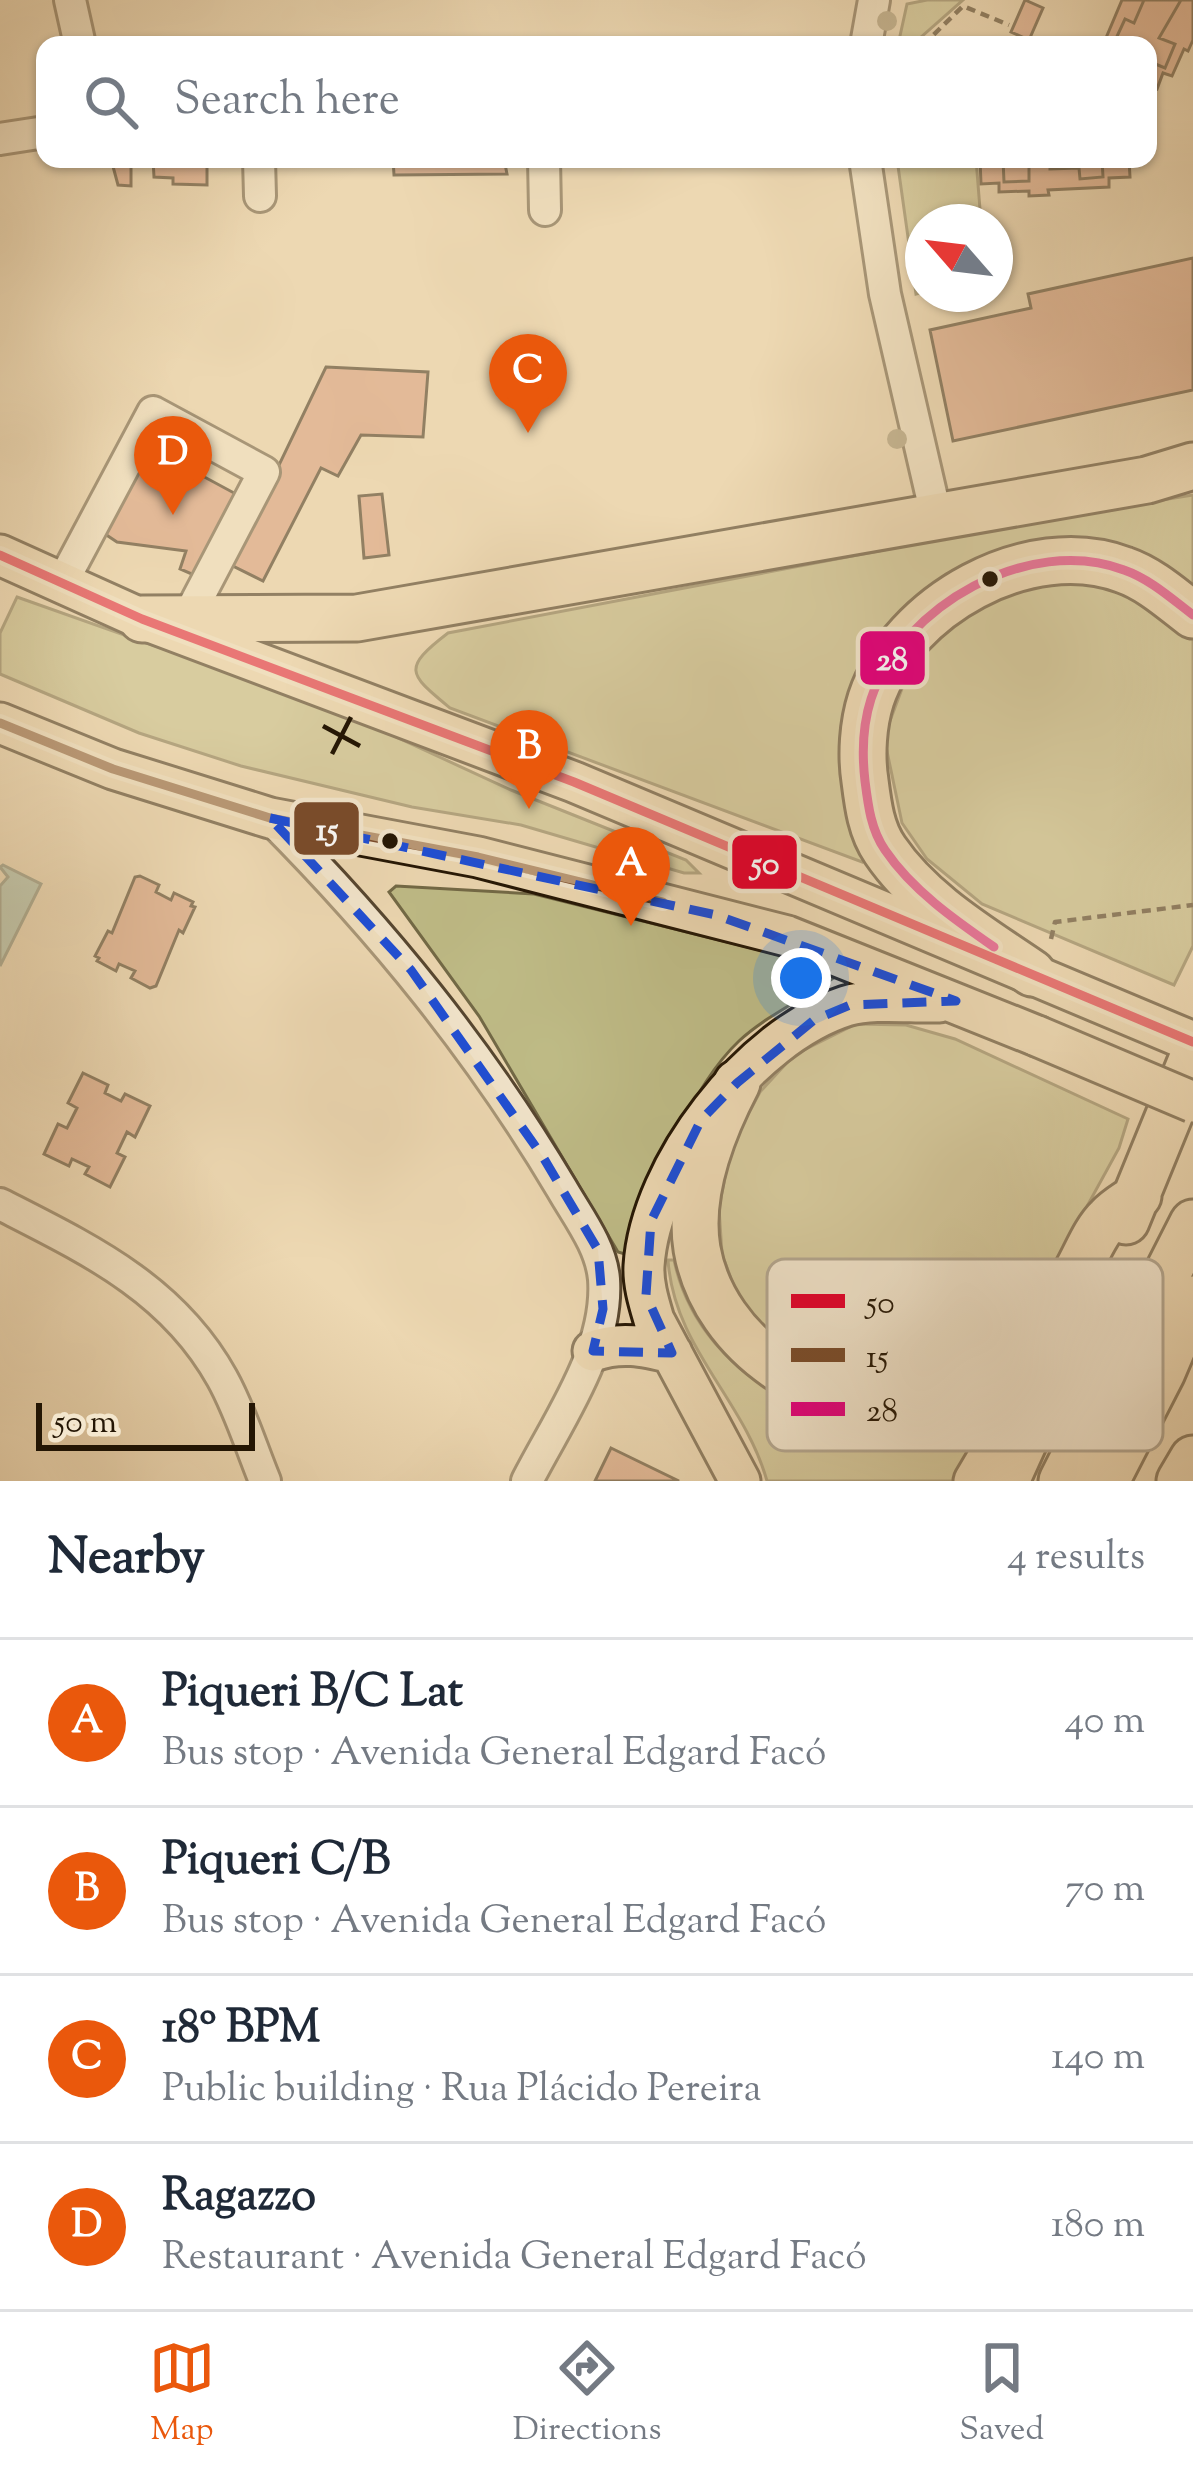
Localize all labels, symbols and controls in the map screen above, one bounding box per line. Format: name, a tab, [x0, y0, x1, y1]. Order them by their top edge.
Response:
search box	[36, 36, 1157, 168]
icon: search	[78, 69, 144, 135]
text: Search here	[174, 70, 400, 135]
north arrow	[905, 204, 1013, 312]
pin: C	[489, 334, 567, 433]
pin: D	[134, 416, 212, 515]
unlabelled marker	[979, 568, 1001, 590]
line badge: 28	[858, 629, 927, 687]
text: 28	[876, 638, 908, 686]
pin: B	[490, 710, 568, 809]
line badge: 15	[292, 800, 361, 857]
text: 15	[316, 808, 339, 856]
pin: A	[592, 827, 670, 926]
unlabelled marker	[379, 830, 401, 852]
line badge: 50	[730, 833, 799, 891]
text: 50	[748, 842, 779, 890]
your location	[771, 948, 831, 1008]
legend	[767, 1259, 1163, 1451]
text: 50	[864, 1281, 895, 1329]
text: 15	[866, 1335, 889, 1383]
text: 28	[866, 1389, 898, 1437]
scale bar	[36, 1397, 255, 1450]
text: 50 m	[54, 1400, 117, 1448]
text: Nearby	[48, 1523, 205, 1596]
text: 4 results	[1007, 1531, 1145, 1587]
text: Piqueri B/C Lat	[162, 1662, 463, 1727]
text: A	[71, 1695, 103, 1751]
text: 40 m	[1065, 1695, 1145, 1751]
text: Bus stop · Avenida General Edgard Facó	[162, 1727, 826, 1783]
text: Piqueri C/B	[162, 1830, 390, 1895]
text: B	[75, 1863, 99, 1919]
text: 70 m	[1065, 1863, 1145, 1919]
text: Bus stop · Avenida General Edgard Facó	[162, 1895, 826, 1951]
text: 18º BPM	[162, 1998, 320, 2063]
text: C	[71, 2031, 103, 2087]
text: 140 m	[1051, 2031, 1145, 2087]
text: Public building · Rua Plácido Pereira	[162, 2063, 761, 2119]
text: Ragazzo	[162, 2166, 316, 2231]
text: D	[72, 2199, 102, 2255]
text: 180 m	[1051, 2199, 1145, 2255]
text: Restaurant · Avenida General Edgard Facó	[162, 2231, 867, 2287]
tab: Map	[149, 2335, 215, 2455]
tab: Directions	[513, 2335, 662, 2455]
tab: Saved	[959, 2335, 1044, 2455]

